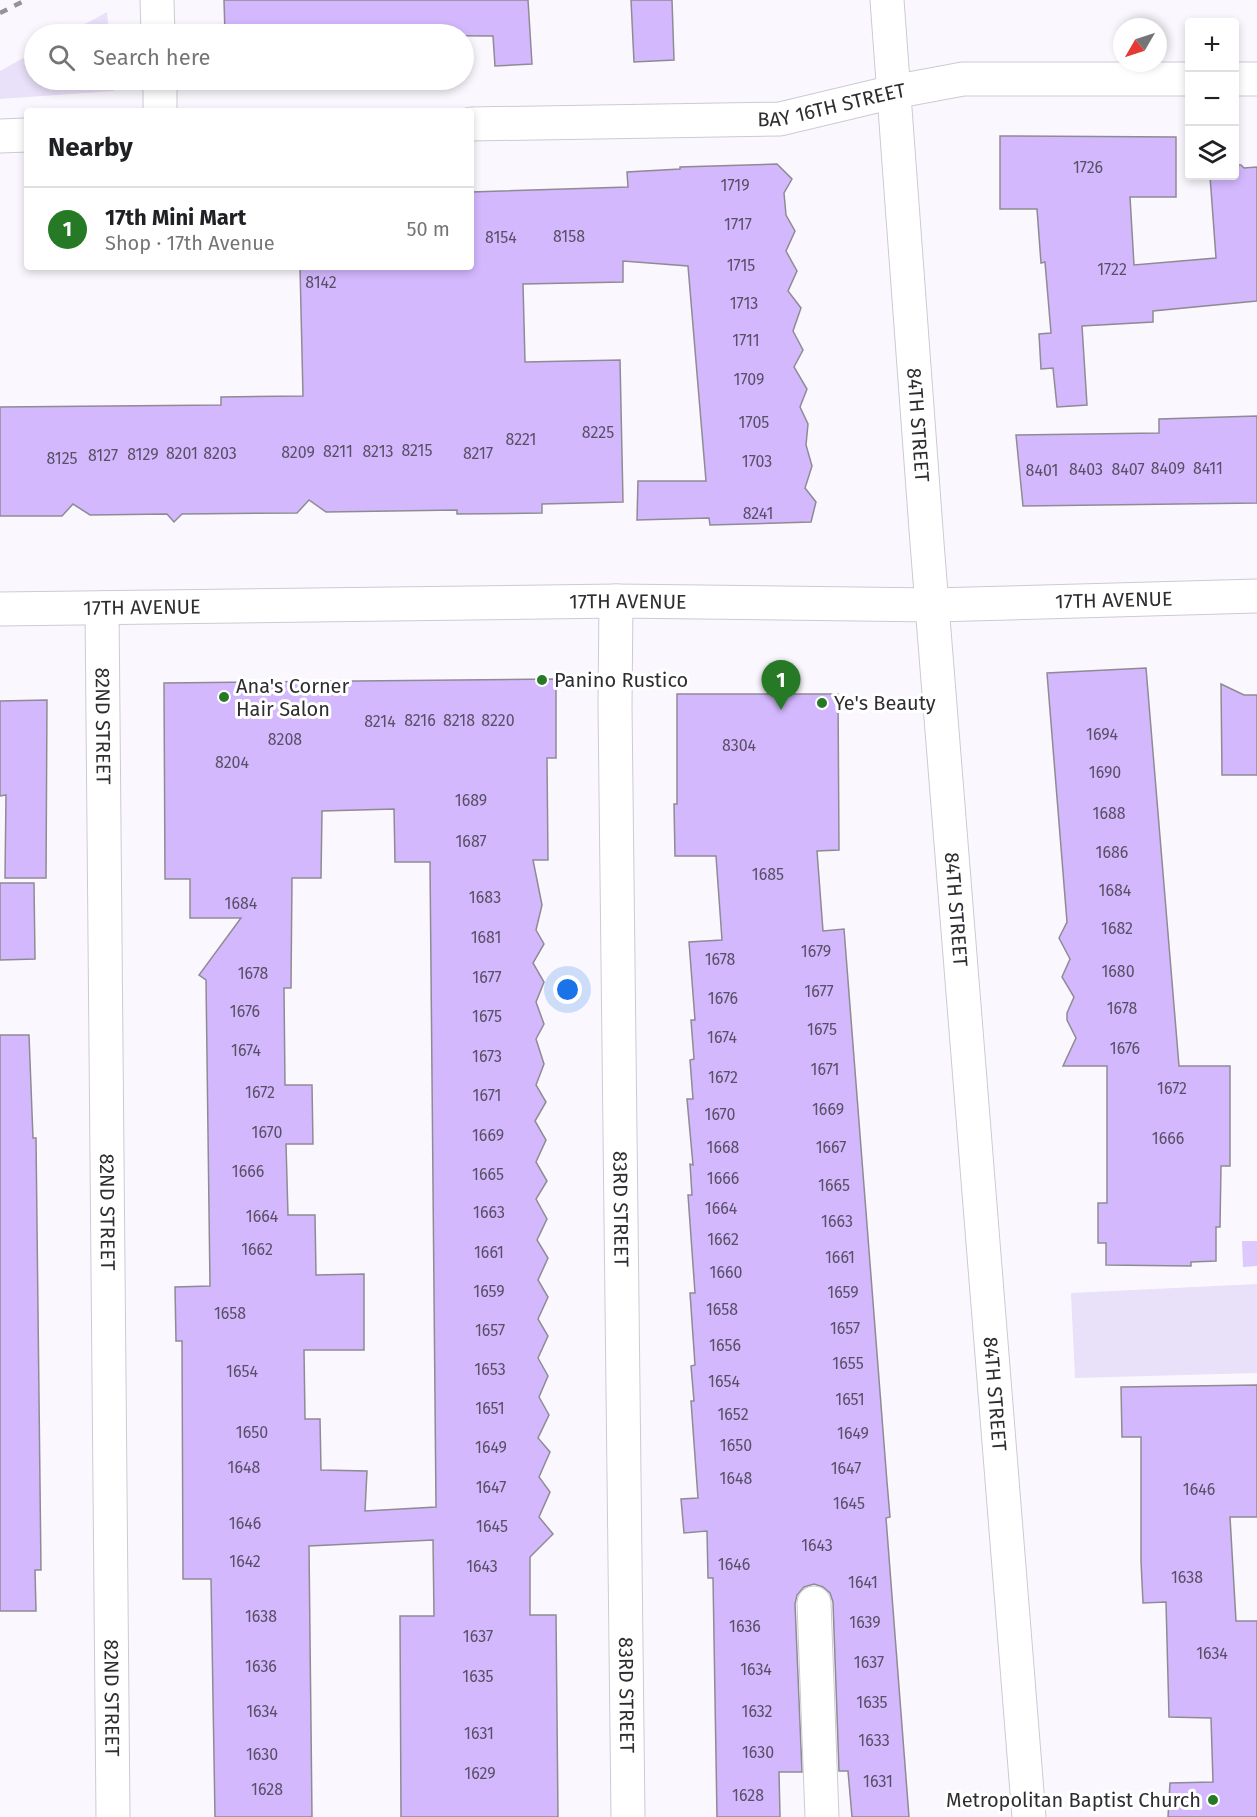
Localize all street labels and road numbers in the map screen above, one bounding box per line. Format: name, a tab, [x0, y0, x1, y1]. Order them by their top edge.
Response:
street label: BAY 16TH STREET	[757, 78, 908, 131]
street label: 84TH STREET	[902, 367, 935, 484]
street label: 17TH AVENUE	[1055, 586, 1173, 614]
street label: 17TH AVENUE	[569, 589, 687, 614]
street label: 17TH AVENUE	[83, 594, 201, 620]
street label: 82ND STREET	[91, 667, 116, 785]
street label: 84TH STREET	[940, 851, 973, 968]
street label: 83RD STREET	[608, 1151, 634, 1268]
street label: 82ND STREET	[95, 1153, 120, 1271]
street label: 84TH STREET	[979, 1336, 1012, 1453]
street label: 83RD STREET	[614, 1637, 639, 1754]
street label: 82ND STREET	[99, 1639, 124, 1757]

